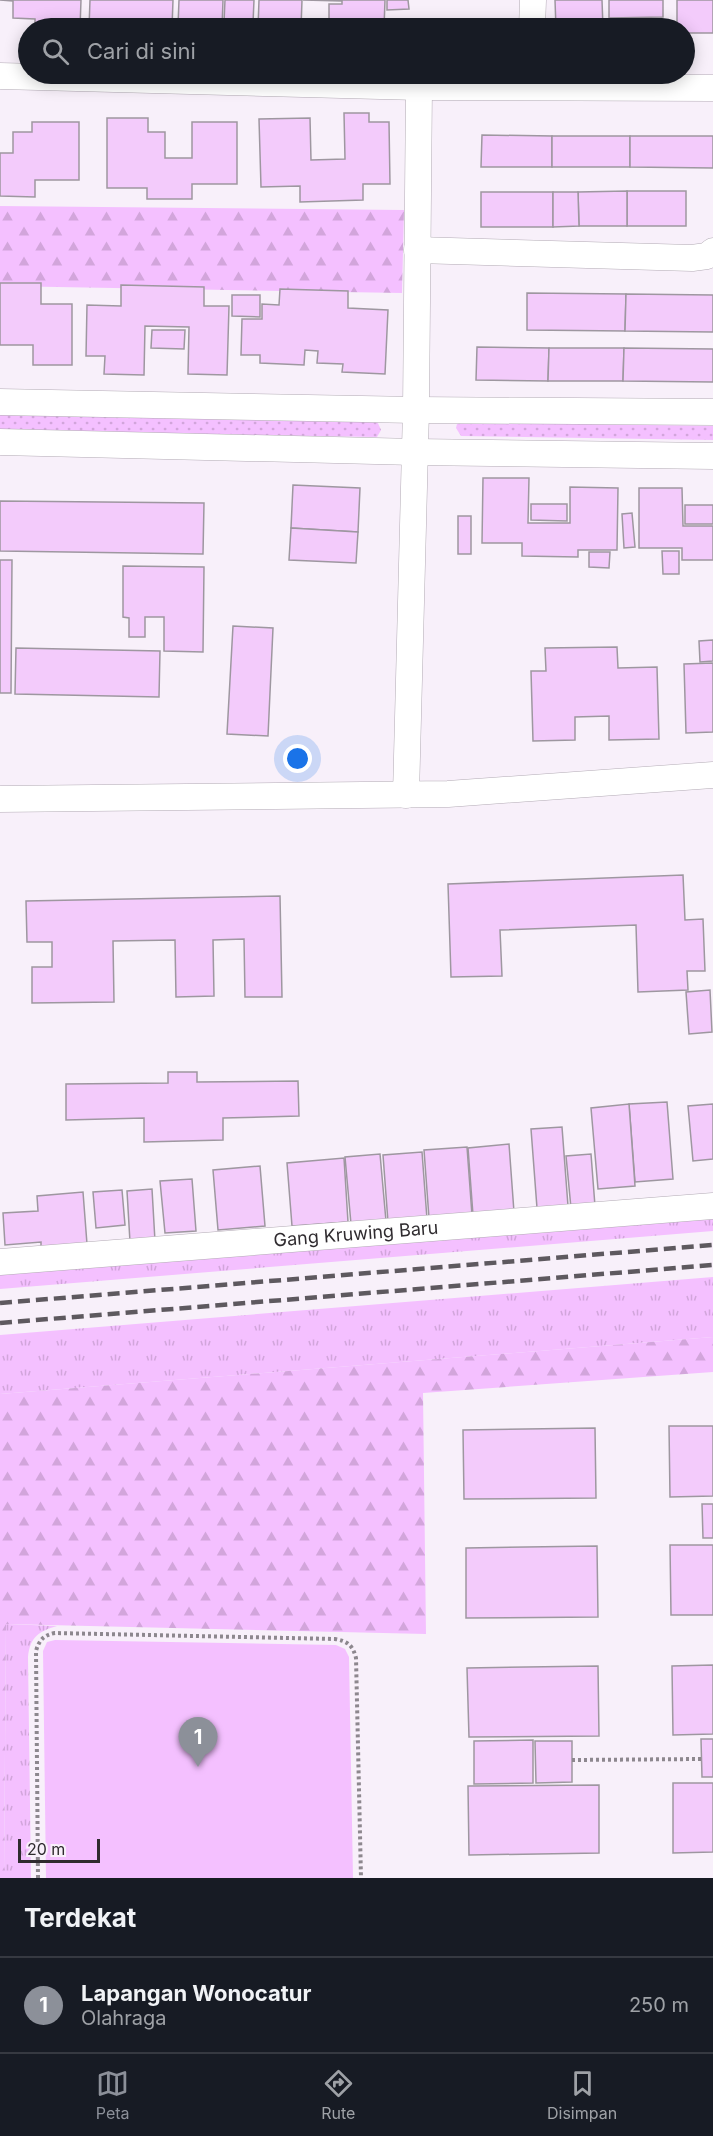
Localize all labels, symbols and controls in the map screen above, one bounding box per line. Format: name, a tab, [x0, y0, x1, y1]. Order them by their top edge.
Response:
search box	[18, 18, 695, 84]
icon: search	[39, 35, 72, 68]
text: Cari di sini	[87, 38, 196, 64]
your location	[283, 744, 312, 773]
street label: Gang Kruwing Baru	[273, 1217, 439, 1250]
pin: 1	[178, 1718, 218, 1767]
scale bar	[18, 1836, 100, 1864]
text: 20 m	[27, 1839, 65, 1859]
text: Terdekat	[24, 1902, 136, 1933]
text: Lapangan Wonocatur	[81, 1980, 311, 2006]
text: 1	[39, 1993, 48, 2017]
text: 250 m	[629, 1993, 689, 2017]
text: Olahraga	[81, 2006, 166, 2030]
tab: Peta	[96, 2067, 130, 2123]
tab: Rute	[321, 2067, 355, 2123]
tab: Disimpan	[547, 2067, 617, 2123]

